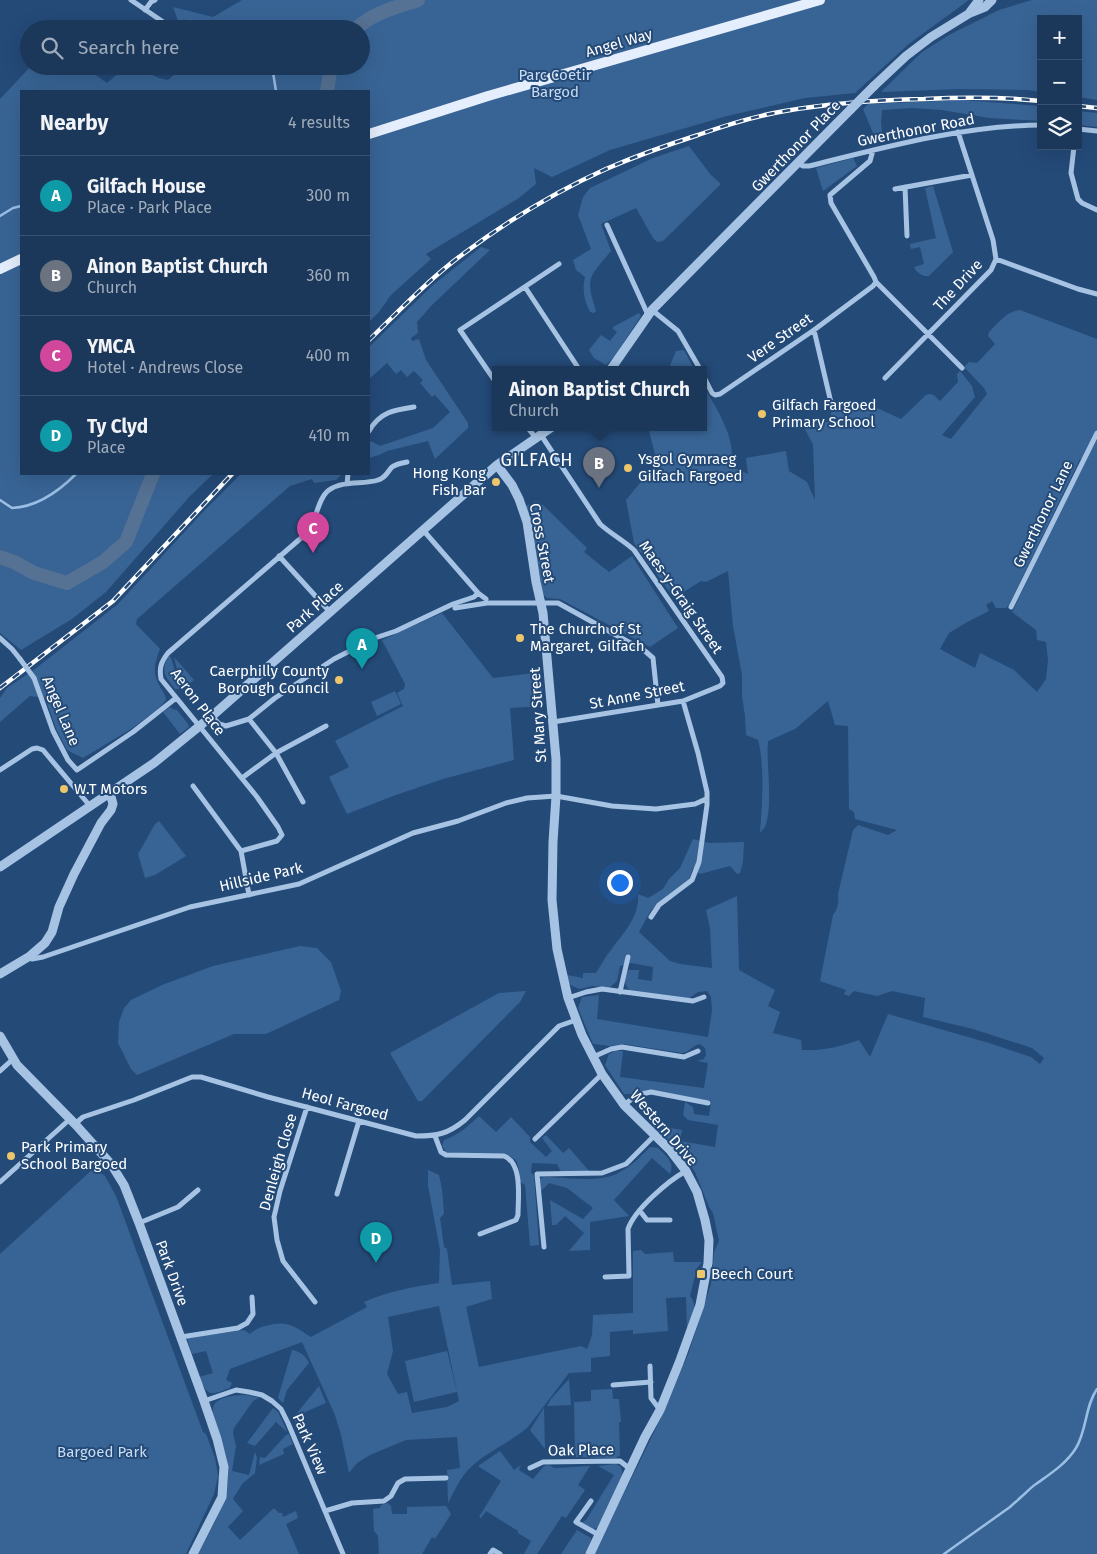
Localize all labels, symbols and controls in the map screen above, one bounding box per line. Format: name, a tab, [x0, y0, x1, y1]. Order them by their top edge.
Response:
map controls	[1037, 15, 1082, 150]
button: +	[1037, 15, 1082, 60]
search box	[20, 20, 370, 75]
street label: Angel Way	[583, 25, 655, 61]
icon: search	[38, 34, 66, 62]
text: Search here	[78, 36, 179, 59]
button: −	[1037, 60, 1082, 105]
park label: Parc Coetir Bargod	[518, 66, 592, 101]
street label: Gwerthonor Place	[748, 96, 844, 196]
button: layers	[1037, 105, 1082, 150]
text: Nearby	[40, 110, 108, 136]
street label: Gwerthonor Road	[856, 110, 976, 150]
text: 4 results	[288, 113, 350, 132]
text: Gilfach House	[87, 175, 206, 198]
text: A	[51, 186, 61, 205]
text: 300 m	[306, 186, 350, 205]
text: Place · Park Place	[87, 198, 212, 217]
text: Ainon Baptist Church	[87, 255, 268, 278]
street label: The Drive	[930, 256, 986, 314]
text: B	[51, 266, 61, 285]
text: 360 m	[307, 266, 350, 285]
text: Church	[87, 278, 137, 297]
street label: Vere Street	[744, 309, 816, 367]
text: YMCA	[87, 335, 135, 358]
text: C	[51, 346, 61, 365]
text: 400 m	[306, 346, 350, 365]
text: Hotel · Andrews Close	[87, 358, 243, 377]
popup	[492, 366, 707, 431]
text: Ainon Baptist Church	[509, 378, 690, 401]
place label: Gilfach Fargoed Primary School	[772, 396, 877, 431]
text: Church	[509, 401, 559, 420]
marker: Gilfach Fargoed Primary School	[756, 408, 768, 420]
text: Ty Clyd	[87, 415, 148, 438]
text: D	[51, 426, 61, 445]
text: 410 m	[309, 426, 350, 445]
text: Place	[87, 438, 126, 457]
pin: B	[583, 447, 615, 488]
district label: GILFACH	[500, 449, 574, 471]
place label: Ysgol Gymraeg Gilfach Fargoed	[638, 450, 743, 485]
street label: Gwerthonor Lane	[1009, 458, 1077, 570]
marker: Ysgol Gymraeg Gilfach Fargoed	[622, 462, 634, 474]
place label: Hong Kong Fish Bar	[412, 464, 486, 499]
marker: Hong Kong Fish Bar	[490, 476, 502, 488]
street label: Cross Street	[525, 502, 559, 585]
pin: C	[297, 512, 329, 553]
street label: Maes-y-Graig Street	[635, 537, 727, 657]
street label: Park Place	[283, 577, 347, 637]
place label: The Church of St Margaret, Gilfach	[530, 620, 645, 655]
pin: A	[346, 628, 378, 669]
marker: The Church of St Margaret, Gilfach	[514, 632, 526, 644]
place label: Caerphilly County Borough Council	[210, 662, 330, 697]
street label: Aeron Place	[167, 665, 229, 739]
street label: St Mary Street	[526, 666, 550, 763]
street label: Angel Lane	[38, 673, 84, 749]
marker: Caerphilly County Borough Council	[333, 674, 345, 686]
street label: St Anne Street	[588, 677, 687, 713]
place label: W.T Motors	[74, 780, 147, 798]
marker: W.T Motors	[58, 783, 70, 795]
street label: Hillside Park	[218, 859, 305, 895]
your location	[607, 870, 633, 896]
street label: Heol Fargoed	[300, 1084, 390, 1124]
street label: Western Drive	[626, 1086, 702, 1170]
street label: Denleigh Close	[256, 1111, 300, 1213]
place label: Park Primary School Bargoed	[21, 1138, 127, 1173]
marker: Park Primary School Bargoed	[5, 1150, 17, 1162]
pin: D	[360, 1222, 392, 1263]
street label: Park Drive	[152, 1238, 192, 1308]
place label: Beech Court	[711, 1265, 794, 1283]
marker: Beech Court	[695, 1268, 707, 1280]
street label: Park View	[289, 1411, 332, 1478]
street label: Oak Place	[548, 1440, 614, 1460]
park label: Bargoed Park	[57, 1443, 147, 1461]

